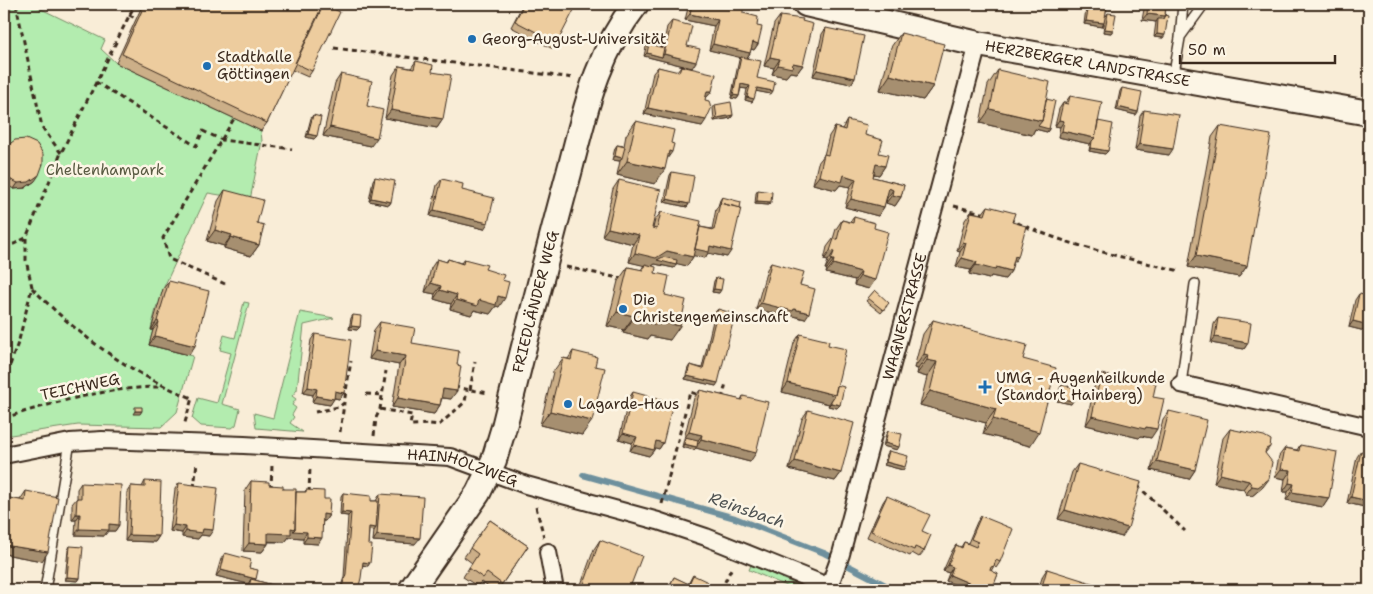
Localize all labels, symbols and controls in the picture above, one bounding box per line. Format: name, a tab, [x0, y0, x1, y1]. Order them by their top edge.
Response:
place label: Georg-August-Universität	[482, 29, 667, 49]
scale bar	[1180, 32, 1336, 64]
marker: Georg-August-Universität	[466, 33, 478, 45]
street label: HERZBERGER LANDSTRASSE	[983, 35, 1192, 91]
text: 50 m	[1188, 40, 1226, 60]
place label: Stadthalle Göttingen	[217, 47, 292, 84]
marker: Stadthalle Göttingen	[201, 60, 213, 72]
park label: Cheltenhampark	[46, 160, 164, 180]
street label: FRIEDLÄNDER WEG	[508, 229, 563, 375]
street label: WAGNERSTRASSE	[878, 251, 931, 382]
place label: Die Christengemeinschaft	[633, 290, 789, 327]
marker: Die Christengemeinschaft	[617, 303, 629, 315]
place label: UMG - Augenheilkunde (Standort Hainberg)	[996, 368, 1165, 405]
street label: TEICHWEG	[39, 369, 121, 405]
marker: UMG - Augenheilkunde (Standort Hainberg)	[978, 380, 992, 394]
place label: Lagarde-Haus	[578, 394, 680, 414]
marker: Lagarde-Haus	[562, 398, 574, 410]
street label: HAINHOLZWEG	[406, 445, 521, 491]
water label: Reinsbach	[706, 487, 788, 533]

